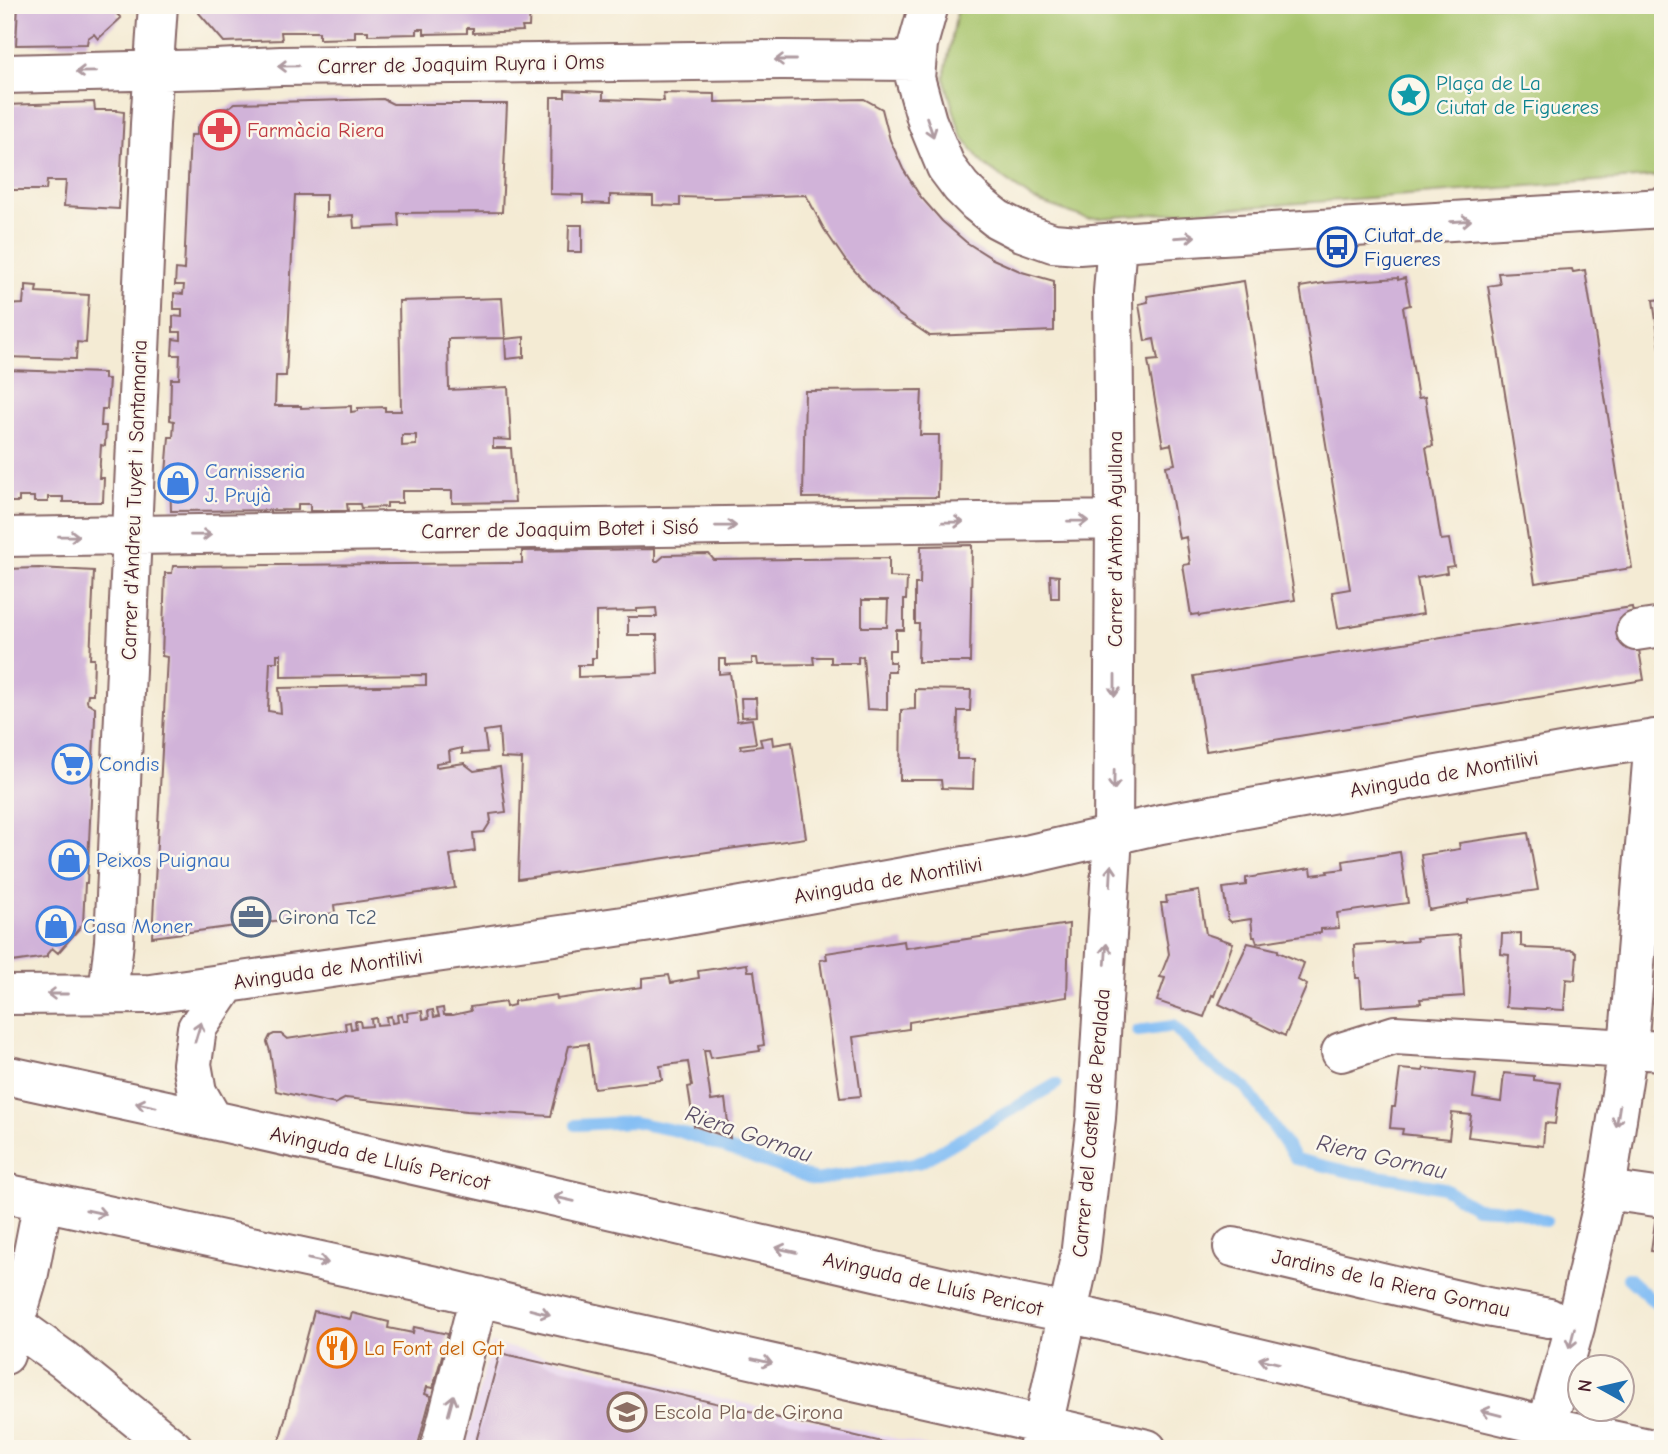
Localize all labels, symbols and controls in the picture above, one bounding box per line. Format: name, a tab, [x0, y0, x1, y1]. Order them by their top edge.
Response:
street label: Carrer de Joaquim Ruyra i Oms	[318, 50, 604, 78]
one-way arrow	[774, 53, 797, 67]
one-way arrow	[277, 59, 300, 73]
one-way arrow	[75, 65, 98, 79]
place label: Plaça de La Ciutat de Figueres	[1436, 71, 1599, 119]
place icon: Plaça de La Ciutat de Figueres	[1388, 74, 1430, 116]
pharmacy icon: Farmàcia Riera	[199, 109, 241, 151]
one-way arrow	[925, 116, 937, 138]
place label: Farmàcia Riera	[247, 118, 385, 142]
one-way arrow	[1449, 214, 1472, 227]
place label: Ciutat de Figueres	[1364, 223, 1443, 271]
bus stop icon: Ciutat de Figueres	[1316, 226, 1358, 268]
one-way arrow	[1173, 231, 1196, 244]
street label: Carrer d'Andreu Tuyet i Santamaria	[116, 339, 152, 661]
street label: Carrer d'Anton Agullana	[1103, 431, 1127, 647]
place label: Carnisseria J. Prujà	[205, 459, 305, 507]
shop icon: Carnisseria J. Prujà	[157, 462, 199, 504]
one-way arrow	[1066, 514, 1089, 528]
street label: Carrer de Joaquim Botet i Sisó	[421, 515, 699, 543]
one-way arrow	[942, 516, 965, 529]
one-way arrow	[714, 519, 737, 533]
one-way arrow	[189, 528, 212, 542]
one-way arrow	[57, 529, 80, 543]
one-way arrow	[1108, 675, 1122, 698]
supermarket icon: Condis	[51, 743, 93, 785]
street label: Avinguda de Montilivi	[1348, 746, 1540, 802]
place label: Condis	[99, 752, 159, 776]
one-way arrow	[1107, 768, 1120, 791]
shop icon: Peixos Puignau	[48, 839, 90, 881]
place label: Peixos Puignau	[96, 848, 230, 872]
street label: Avinguda de Montilivi	[792, 852, 984, 908]
one-way arrow	[1104, 864, 1117, 887]
office icon: Girona Tc2	[230, 896, 272, 938]
shop icon: Casa Moner	[35, 905, 77, 947]
place label: Girona Tc2	[278, 905, 377, 929]
place label: Casa Moner	[83, 914, 193, 938]
one-way arrow	[1100, 943, 1113, 965]
street label: Avinguda de Montilivi	[232, 944, 424, 994]
one-way arrow	[46, 987, 69, 1001]
street label: Carrer del Castell de Peralada	[1067, 987, 1115, 1259]
one-way arrow	[192, 1022, 205, 1044]
one-way arrow	[135, 1098, 158, 1112]
water label: Riera Gornau	[682, 1100, 816, 1168]
one-way arrow	[1611, 1104, 1624, 1127]
street label: Avinguda de Lluís Pericot	[268, 1121, 493, 1195]
water label: Riera Gornau	[1314, 1129, 1450, 1185]
one-way arrow	[553, 1192, 576, 1205]
one-way arrow	[84, 1206, 107, 1220]
one-way arrow	[775, 1243, 798, 1257]
street label: Jardins de la Riera Gornau	[1270, 1244, 1512, 1322]
street label: Avinguda de Lluís Pericot	[821, 1247, 1046, 1321]
one-way arrow	[306, 1254, 329, 1268]
one-way arrow	[528, 1306, 551, 1319]
one-way arrow	[1565, 1326, 1578, 1349]
restaurant icon: La Font del Gat	[316, 1327, 358, 1369]
place label: La Font del Gat	[364, 1336, 505, 1360]
north arrow	[1566, 1352, 1636, 1422]
one-way arrow	[1258, 1353, 1281, 1367]
one-way arrow	[750, 1355, 773, 1369]
text: N	[1573, 1378, 1597, 1393]
school or university icon: Escola Pla de Girona	[606, 1391, 648, 1433]
one-way arrow	[446, 1395, 459, 1417]
place label: Escola Pla de Girona	[654, 1400, 843, 1424]
one-way arrow	[1480, 1405, 1503, 1419]

